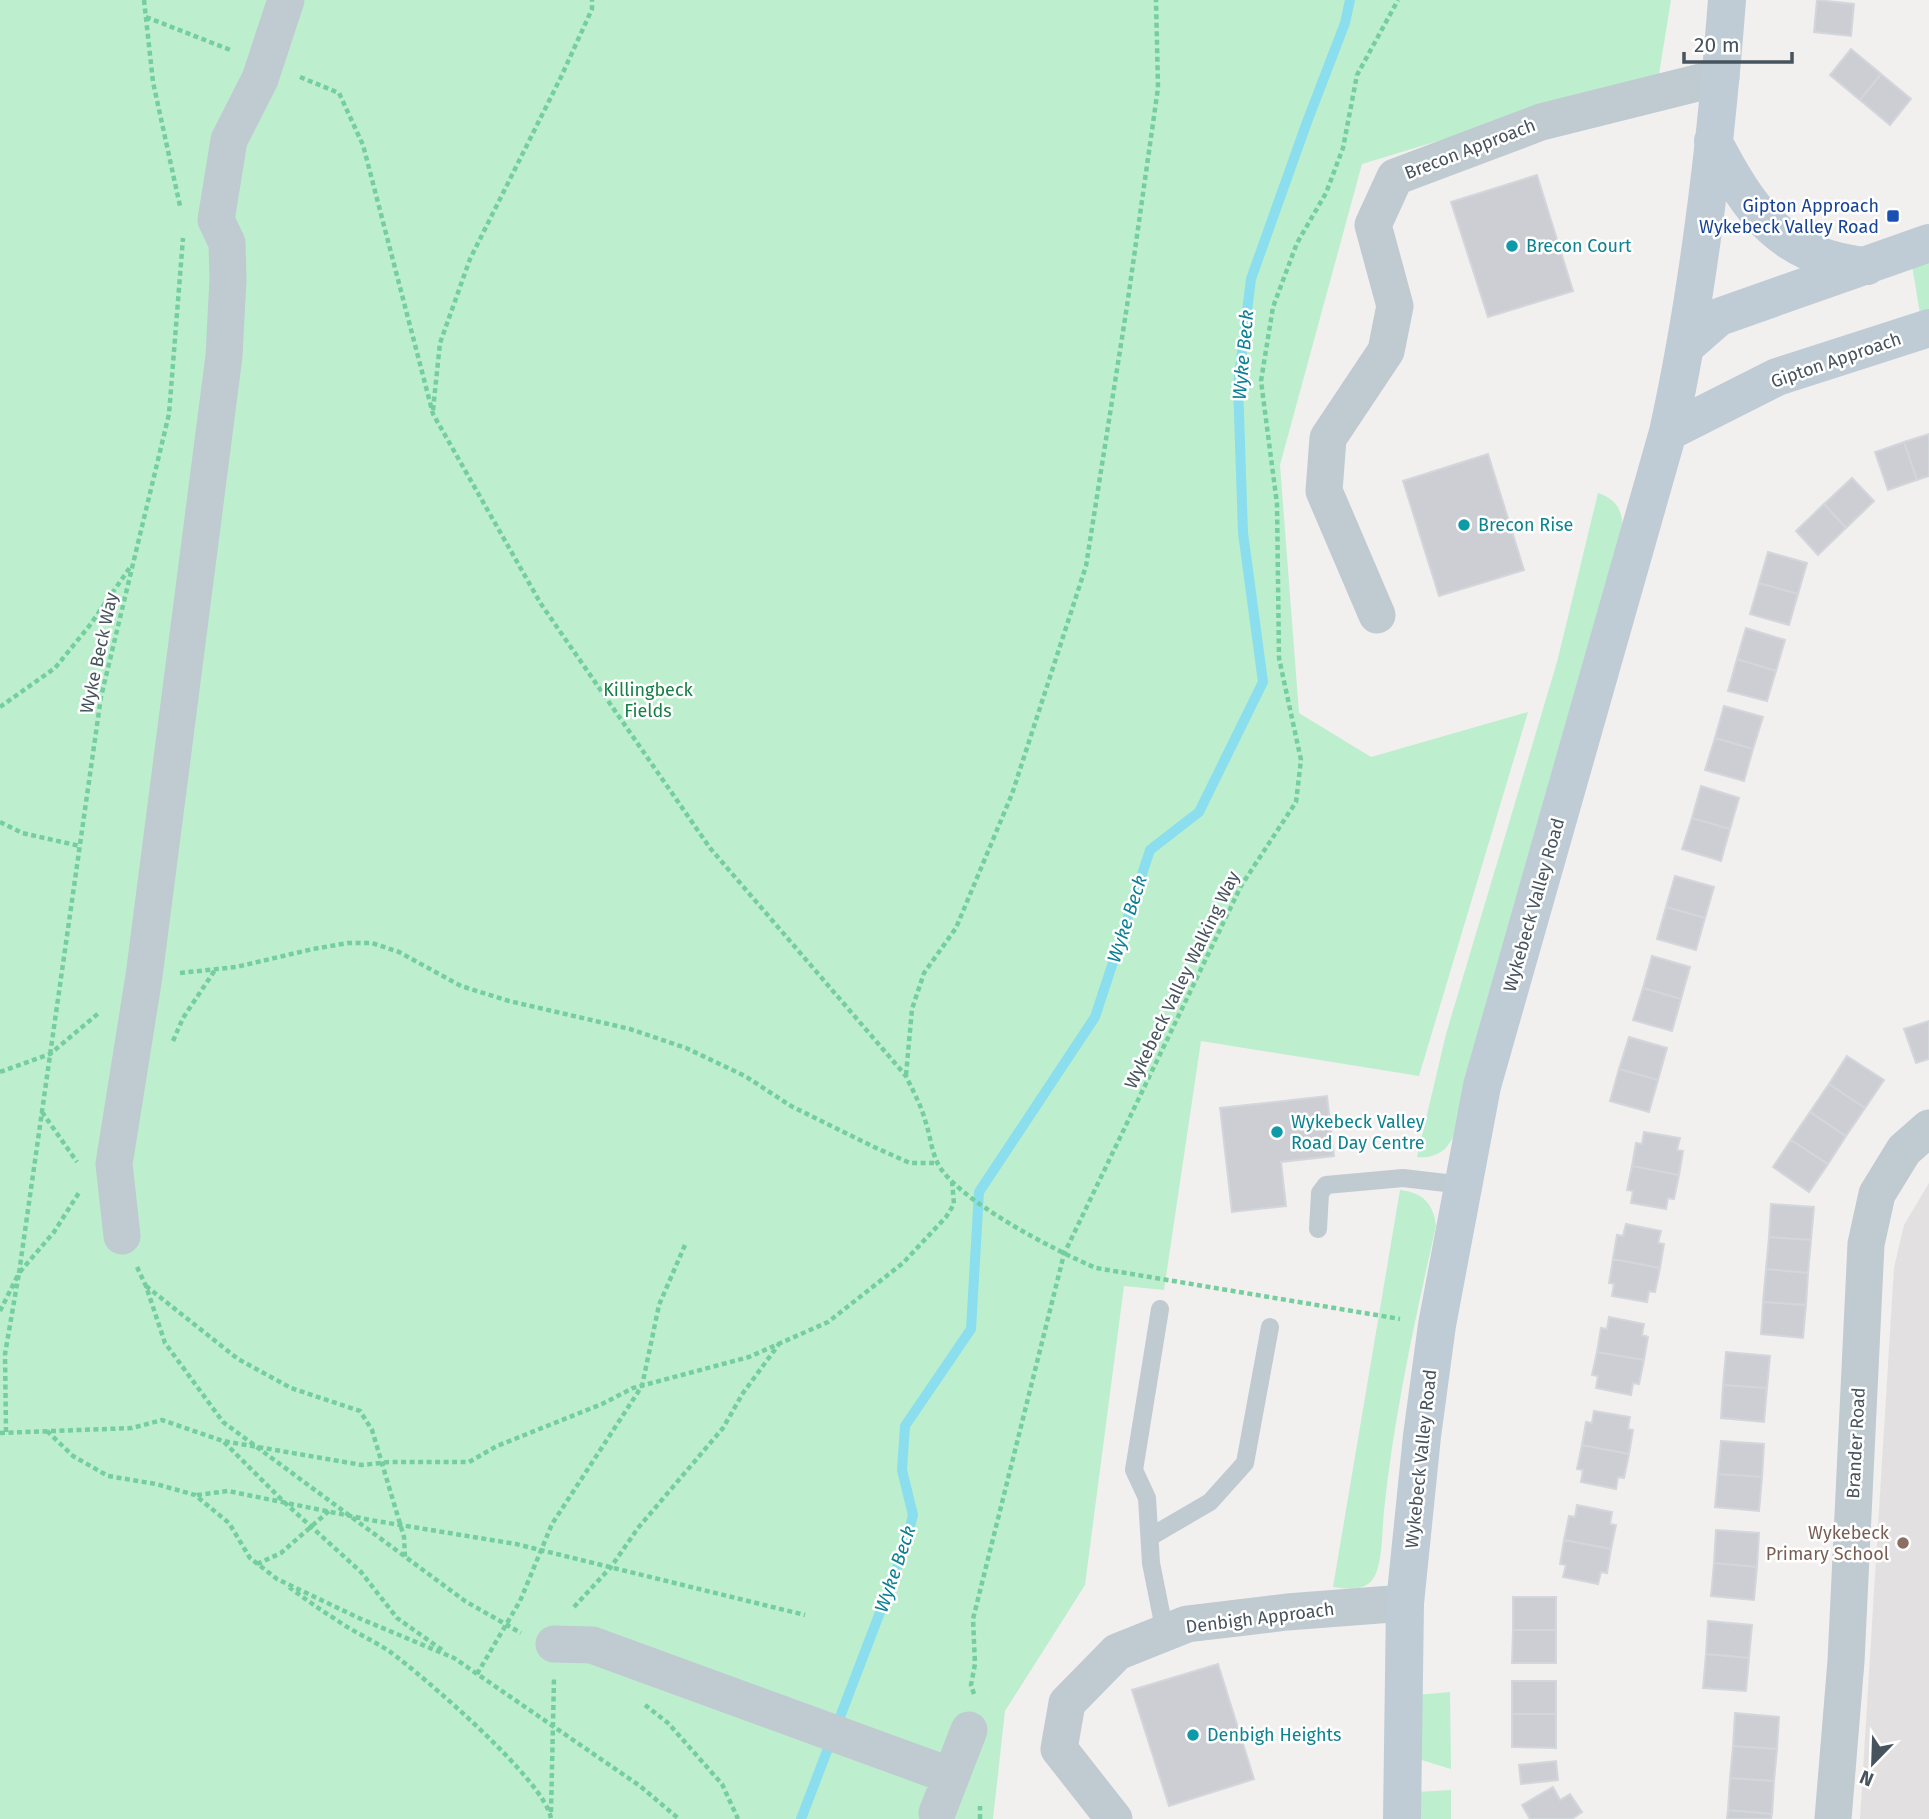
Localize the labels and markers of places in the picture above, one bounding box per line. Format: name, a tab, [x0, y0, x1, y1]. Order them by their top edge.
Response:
place label: Gipton Approach Wykebeck Valley Road	[1699, 195, 1879, 238]
marker: Gipton Approach Wykebeck Valley Road	[1885, 208, 1901, 224]
place label: Brecon Court	[1526, 235, 1632, 257]
marker: Brecon Court	[1504, 238, 1520, 254]
place label: Brecon Rise	[1478, 514, 1573, 536]
marker: Brecon Rise	[1456, 517, 1472, 533]
place label: Wykebeck Valley Road Day Centre	[1291, 1111, 1425, 1154]
marker: Wykebeck Valley Road Day Centre	[1269, 1124, 1285, 1140]
place label: Wykebeck Primary School	[1766, 1522, 1890, 1565]
marker: Wykebeck Primary School	[1895, 1535, 1911, 1551]
place label: Denbigh Heights	[1207, 1724, 1341, 1746]
marker: Denbigh Heights	[1185, 1727, 1201, 1743]

